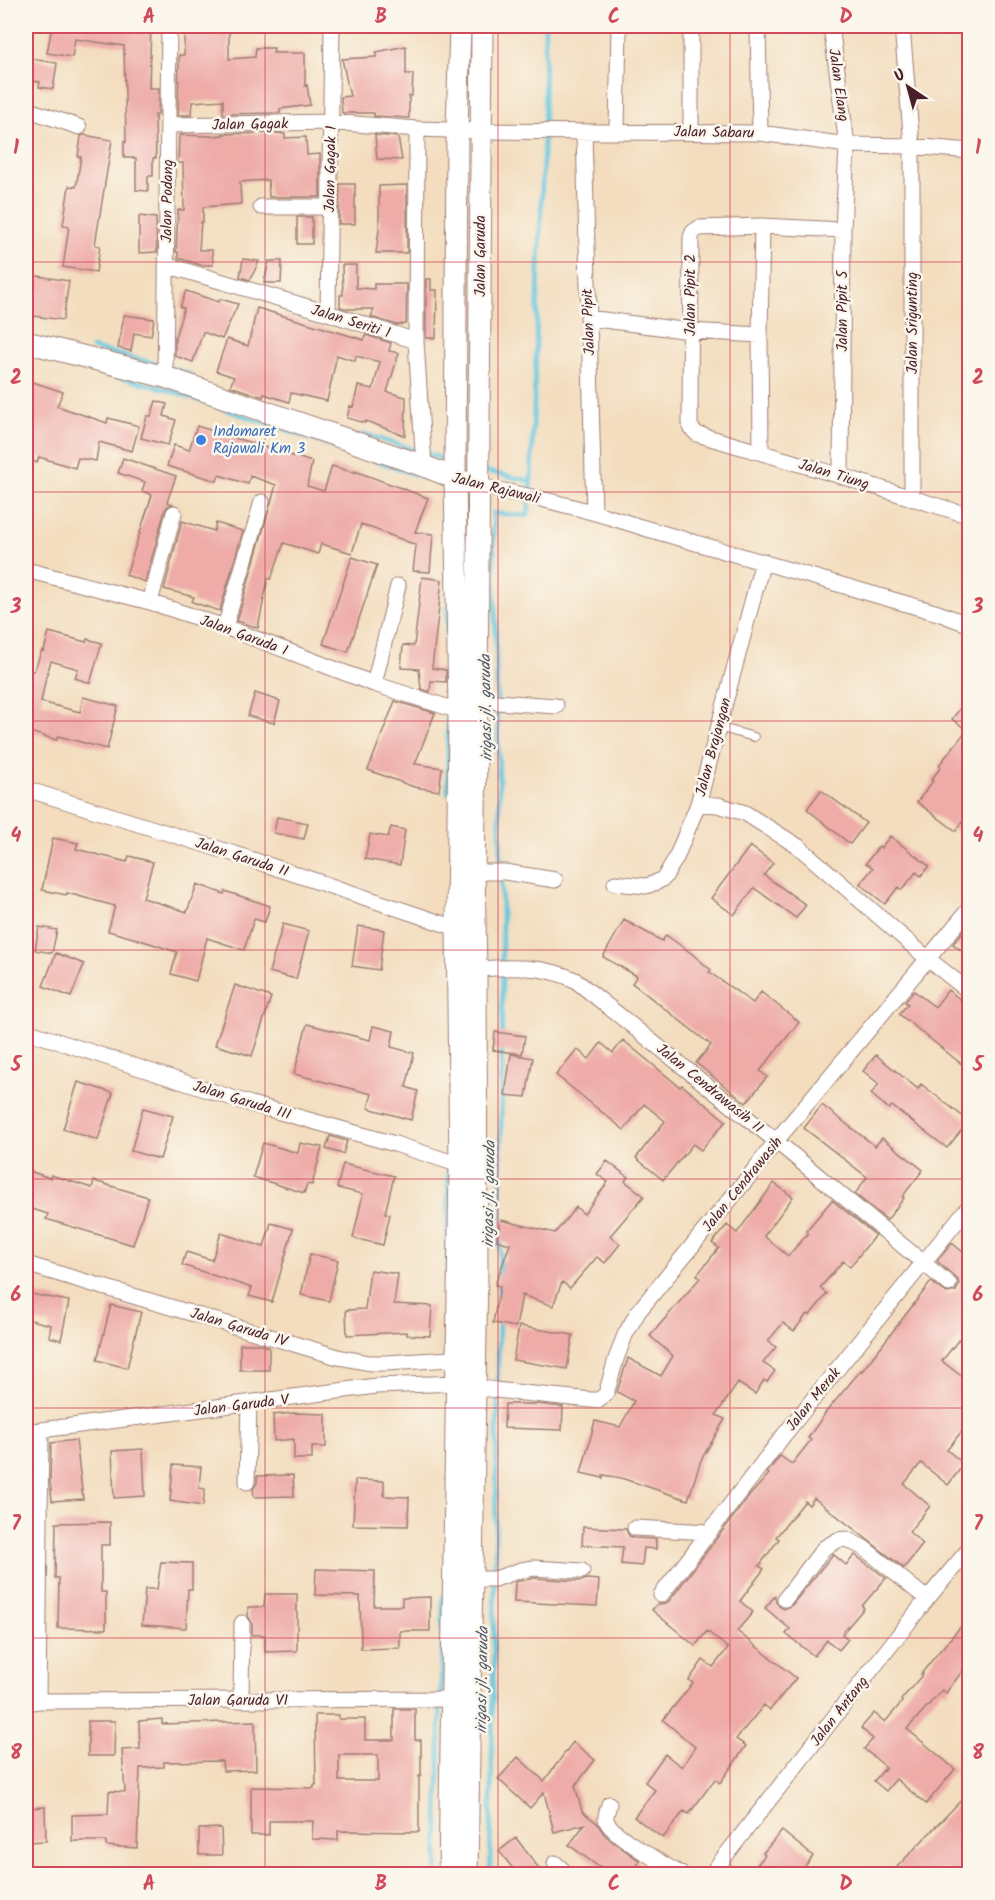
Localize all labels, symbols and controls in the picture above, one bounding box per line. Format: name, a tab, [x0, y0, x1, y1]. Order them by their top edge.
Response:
text: A	[143, 2, 155, 34]
text: B	[375, 2, 387, 34]
text: C	[608, 2, 620, 34]
text: D	[839, 2, 853, 34]
street label: Jalan Elang	[821, 47, 855, 123]
north arrow	[878, 57, 938, 117]
text: U	[889, 63, 912, 89]
street label: Jalan Gagak	[212, 112, 289, 138]
street label: Jalan Sabaru	[673, 120, 755, 146]
street label: Jalan Gagak 1	[318, 125, 344, 213]
text: 1	[13, 133, 19, 165]
text: 1	[975, 133, 981, 165]
street label: Jalan Podang	[155, 159, 181, 243]
street label: Jalan Garuda	[469, 215, 493, 297]
street label: Jalan Pipit 2	[679, 254, 703, 336]
street label: Jalan Pipit 5	[831, 270, 855, 352]
street label: Jalan Srigunting	[901, 272, 925, 374]
street label: Jalan Pipit	[576, 288, 602, 356]
street label: Jalan Seriti 1	[308, 298, 394, 346]
text: 2	[10, 363, 22, 395]
text: 2	[972, 363, 984, 395]
place label: Indomaret Rajawali Km 3	[213, 420, 306, 461]
marker: Indomaret Rajawali Km 3	[194, 433, 208, 447]
street label: Jalan Tiung	[795, 453, 872, 497]
street label: Jalan Rajawali	[449, 466, 544, 512]
text: 3	[10, 592, 22, 624]
text: 3	[972, 592, 984, 624]
street label: Jalan Garuda I	[196, 609, 291, 663]
water label: irigasi jl. garuda	[473, 653, 500, 762]
street label: Jalan Brajangan	[689, 695, 739, 799]
text: 4	[11, 821, 22, 853]
text: 4	[973, 821, 984, 853]
street label: Jalan Garuda II	[192, 832, 292, 884]
street label: Jalan Cendrawasih II	[650, 1038, 769, 1140]
text: 5	[10, 1050, 23, 1082]
text: 5	[972, 1050, 985, 1082]
street label: Jalan Garuda III	[190, 1075, 294, 1127]
street label: Jalan Cendrawasih	[697, 1132, 789, 1238]
water label: irigasi jl. garuda	[476, 1139, 503, 1248]
text: 6	[11, 1280, 22, 1312]
text: 6	[973, 1280, 984, 1312]
street label: Jalan Garuda IV	[187, 1302, 291, 1354]
street label: Jalan Merak	[780, 1362, 848, 1437]
street label: Jalan Garuda V	[192, 1388, 291, 1424]
text: 7	[11, 1509, 21, 1541]
text: 7	[973, 1509, 983, 1541]
water label: irigasi jl. garuda	[469, 1625, 496, 1734]
street label: Jalan Antang	[805, 1671, 875, 1752]
street label: Jalan Garuda VI	[188, 1689, 289, 1713]
text: 8	[10, 1738, 22, 1770]
text: 8	[972, 1738, 984, 1770]
text: A	[143, 1869, 155, 1900]
text: B	[375, 1869, 387, 1900]
text: C	[608, 1869, 620, 1900]
text: D	[839, 1869, 853, 1900]

